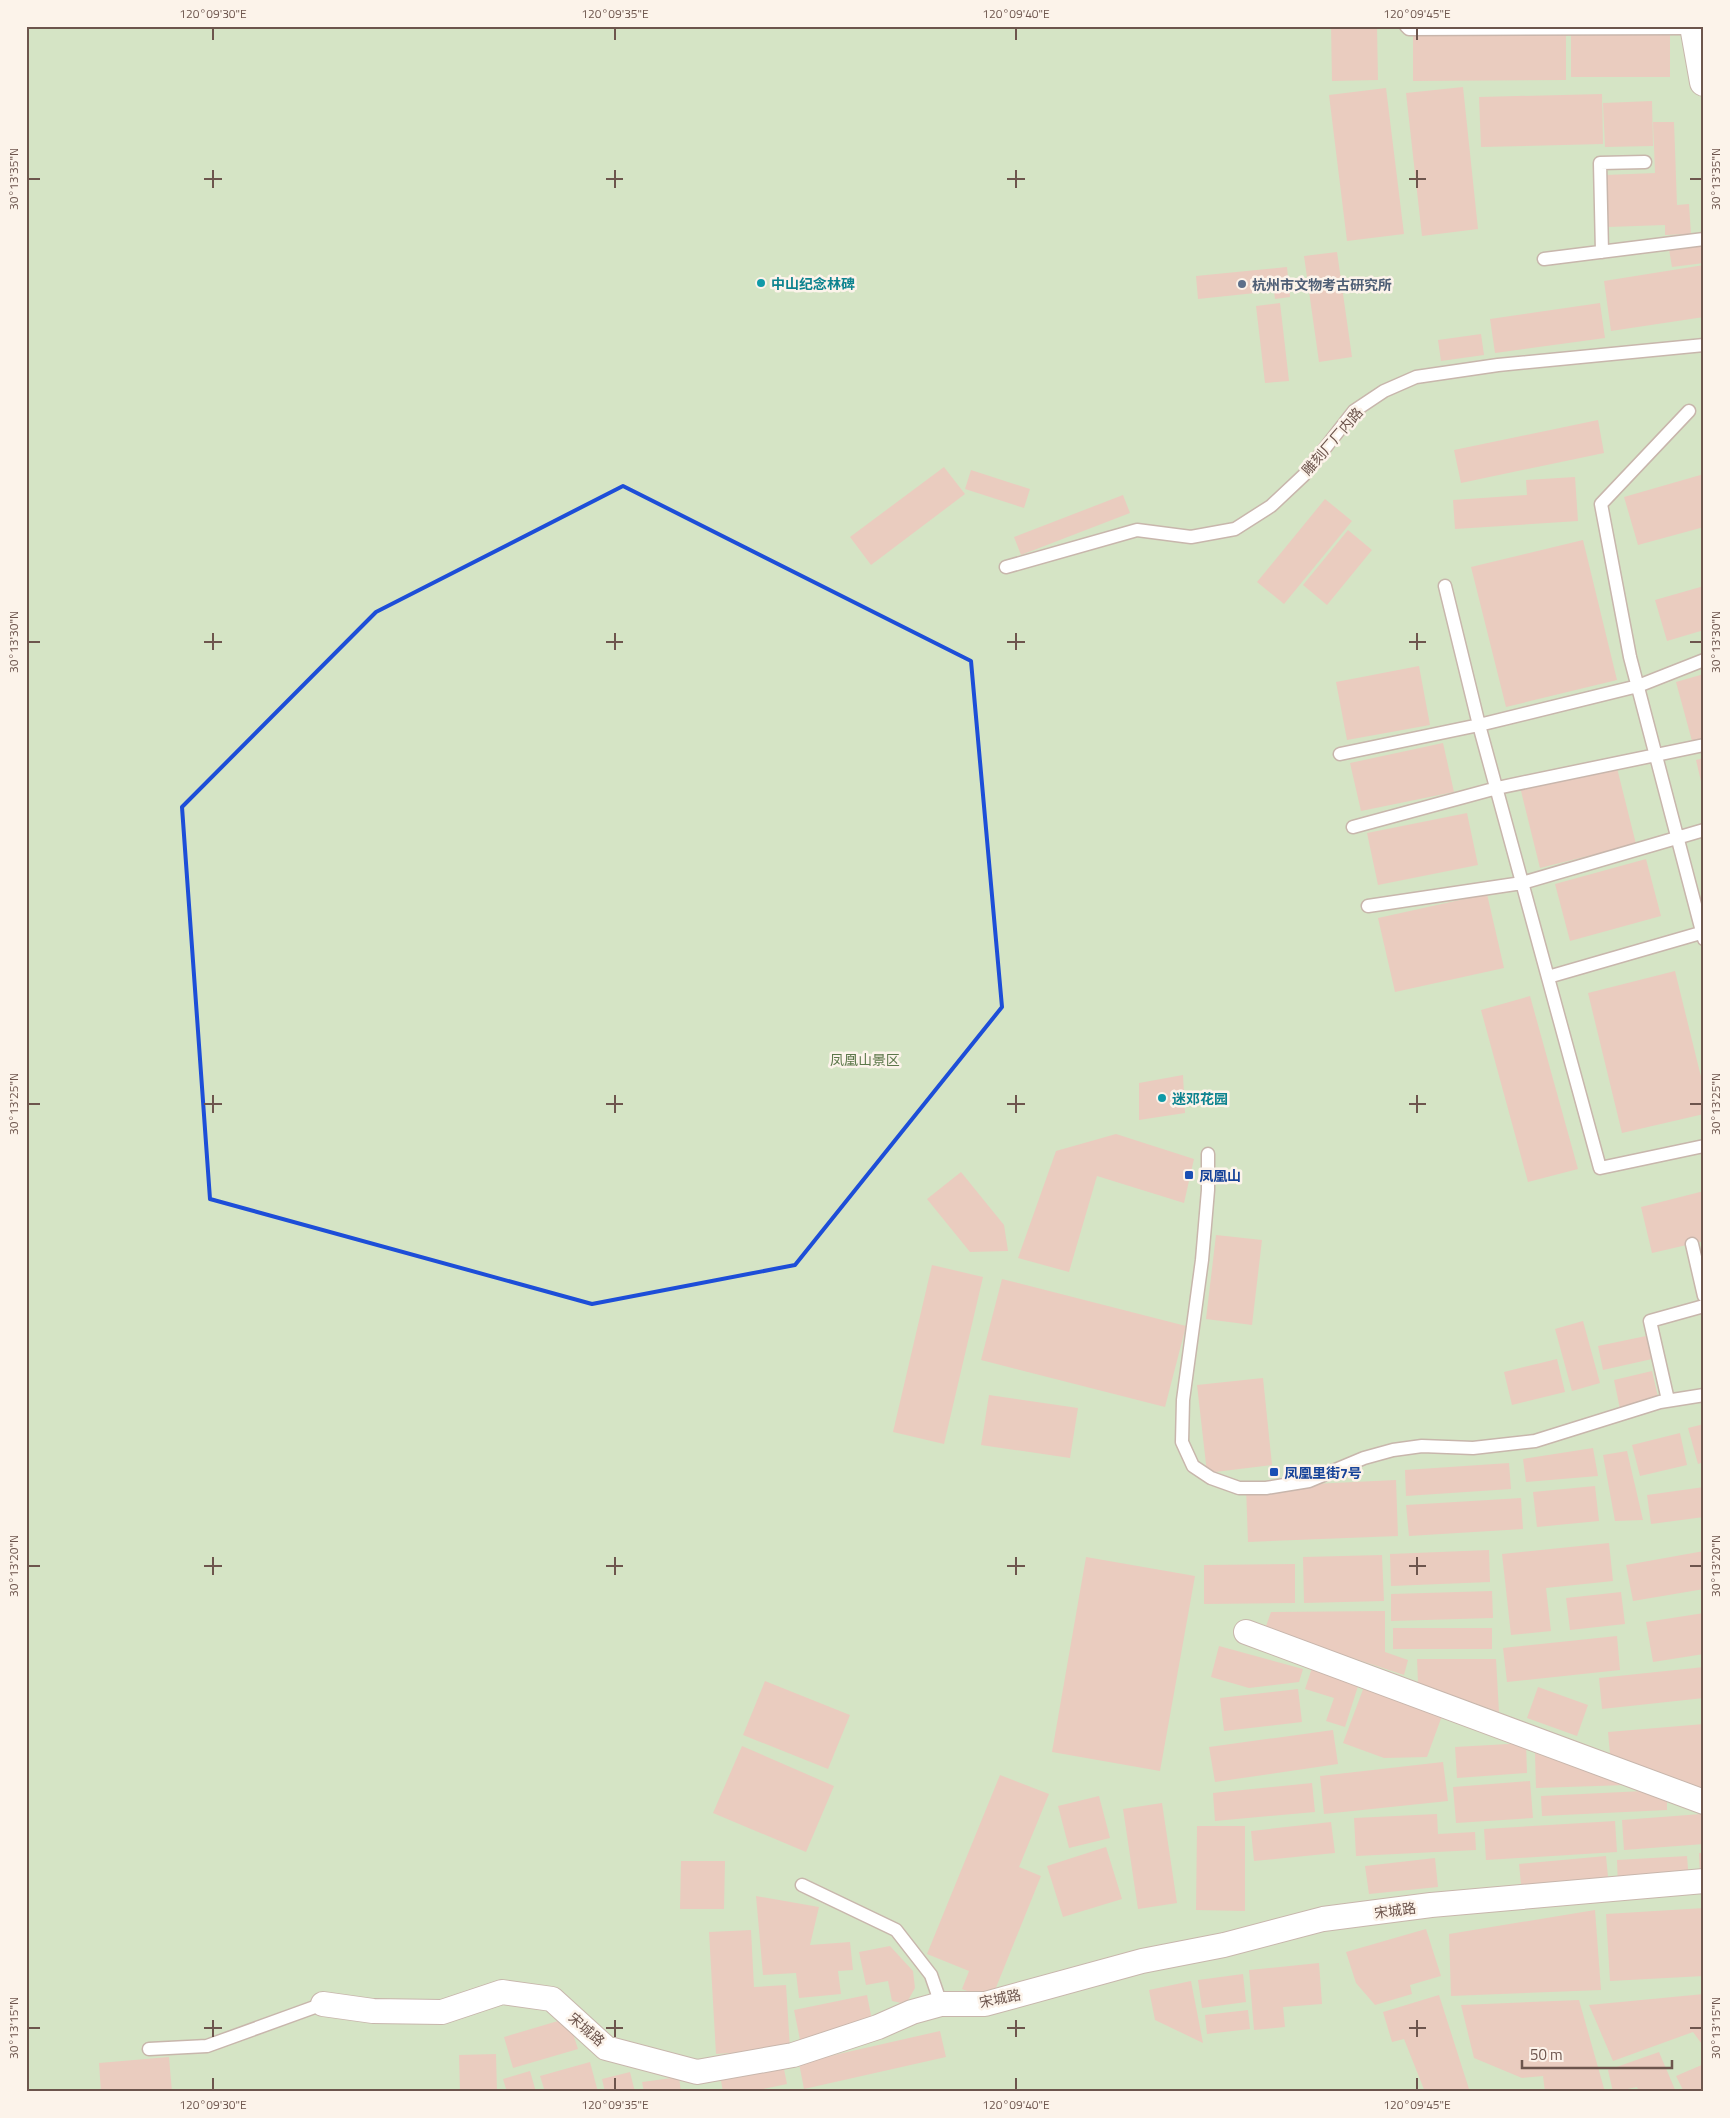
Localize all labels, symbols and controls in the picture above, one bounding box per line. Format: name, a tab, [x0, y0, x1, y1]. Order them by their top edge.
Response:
text: 120°09'30"E	[179, 4, 247, 23]
text: 120°09'35"E	[581, 4, 649, 23]
text: 120°09'40"E	[982, 4, 1050, 23]
text: 120°09'45"E	[1383, 4, 1451, 23]
text: 30°13'35"N	[4, 148, 23, 210]
text: 30°13'35"N	[1706, 148, 1725, 210]
place label: 中山纪念林碑	[771, 273, 855, 294]
place label: 杭州市文物考古研究所	[1252, 274, 1392, 295]
marker: 中山纪念林碑	[755, 277, 767, 289]
marker: 杭州市文物考古研究所	[1236, 278, 1248, 290]
street label: 雕刻厂厂内路	[1297, 402, 1367, 480]
text: 30°13'30"N	[4, 611, 23, 673]
text: 30°13'30"N	[1706, 611, 1725, 673]
park label: 凤凰山景区	[830, 1049, 900, 1070]
text: 30°13'25"N	[4, 1073, 23, 1135]
text: 30°13'25"N	[1706, 1073, 1725, 1135]
place label: 迷邓花园	[1172, 1088, 1228, 1109]
marker: 迷邓花园	[1156, 1092, 1168, 1104]
place label: 凤凰山	[1199, 1165, 1241, 1186]
marker: 凤凰山	[1183, 1169, 1195, 1181]
place label: 凤凰里街7号	[1284, 1462, 1362, 1483]
marker: 凤凰里街7号	[1268, 1466, 1280, 1478]
text: 30°13'20"N	[4, 1535, 23, 1597]
text: 30°13'20"N	[1706, 1535, 1725, 1597]
street label: 宋城路	[1373, 1897, 1417, 1923]
street label: 宋城路	[977, 1983, 1023, 2013]
text: 30°13'15"N	[4, 1997, 23, 2059]
text: 30°13'15"N	[1706, 1997, 1725, 2059]
street label: 宋城路	[564, 2007, 610, 2051]
scale bar	[1522, 2038, 1672, 2070]
text: 50 m	[1530, 2043, 1563, 2066]
text: 120°09'30"E	[179, 2095, 247, 2114]
text: 120°09'35"E	[581, 2095, 649, 2114]
text: 120°09'40"E	[982, 2095, 1050, 2114]
text: 120°09'45"E	[1383, 2095, 1451, 2114]

